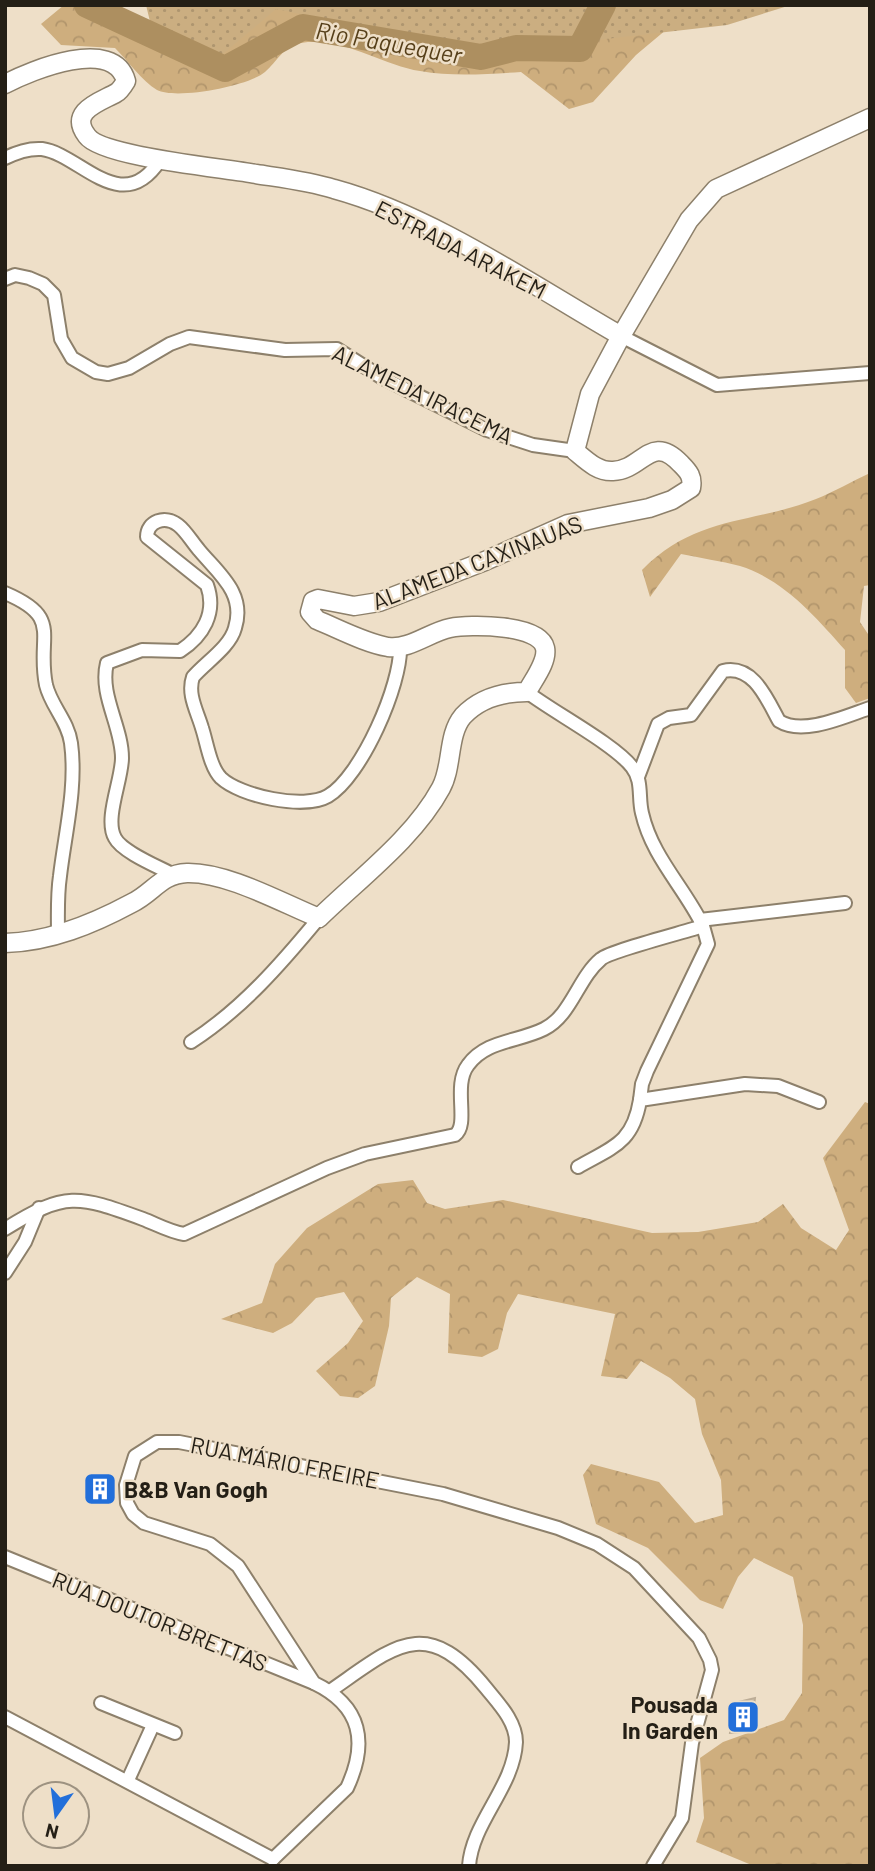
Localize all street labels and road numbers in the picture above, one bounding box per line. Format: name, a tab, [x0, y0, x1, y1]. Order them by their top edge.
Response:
street label: ESTRADA ARAKEM	[371, 194, 551, 304]
street label: ALAMEDA IRACEMA	[328, 338, 518, 450]
street label: ALAMEDA CAXINAUAS	[368, 509, 586, 615]
street label: RUA MÁRIO FREIRE	[188, 1430, 382, 1494]
street label: RUA DOUTOR BRETTAS	[48, 1565, 272, 1677]

